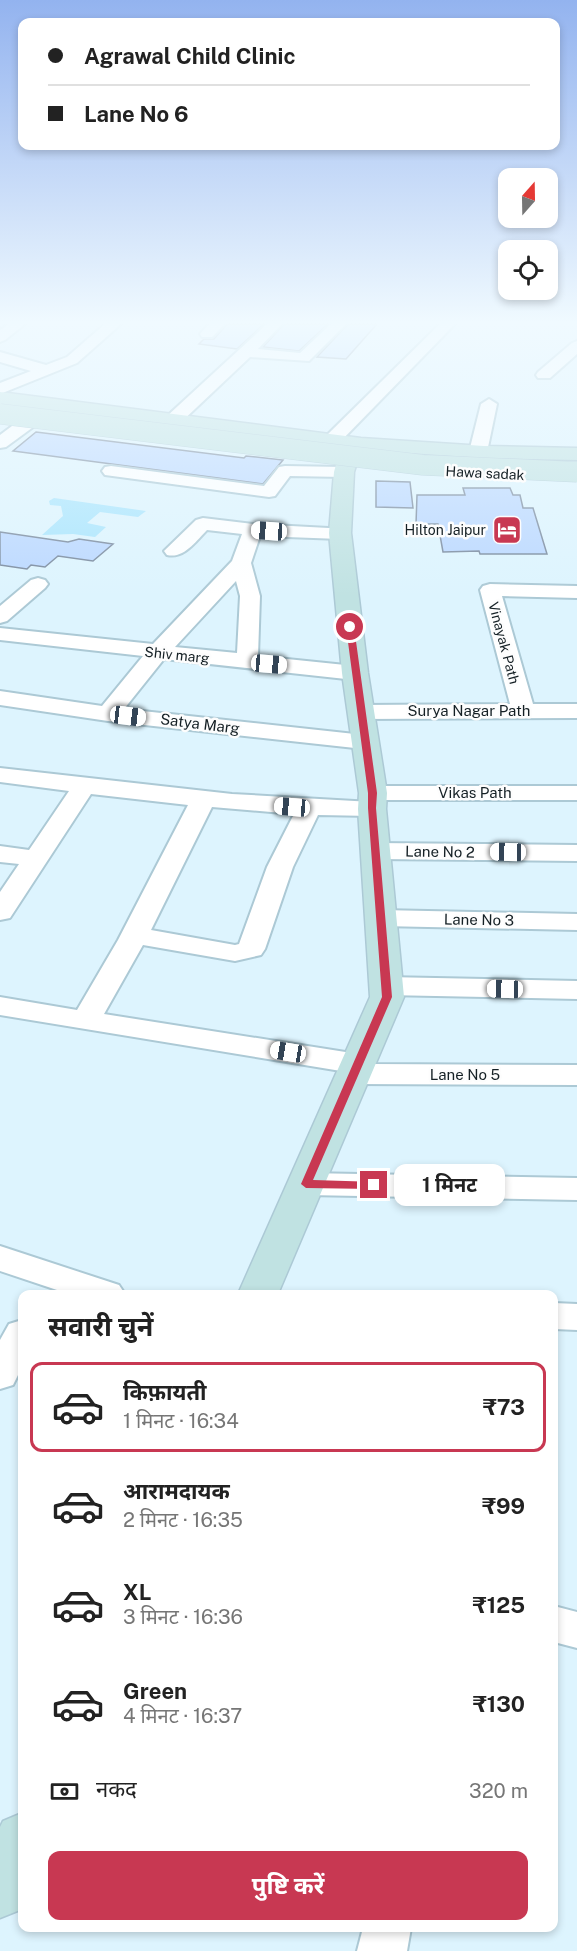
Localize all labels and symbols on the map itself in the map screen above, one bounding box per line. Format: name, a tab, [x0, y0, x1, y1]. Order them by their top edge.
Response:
north arrow	[498, 168, 558, 228]
street label: Hawa sadak	[445, 463, 525, 483]
hotel icon: Hilton Jaipur	[491, 514, 523, 546]
car	[250, 521, 288, 541]
place label: Hilton Jaipur	[405, 522, 486, 538]
street label: Vinayak Path	[485, 600, 523, 686]
route start	[336, 613, 363, 640]
street label: Shiv marg	[144, 644, 210, 666]
car	[250, 653, 288, 675]
street label: Surya Nagar Path	[407, 702, 531, 719]
car	[109, 705, 147, 727]
street label: Satya Marg	[159, 710, 241, 737]
street label: Vikas Path	[438, 784, 512, 801]
car	[273, 796, 311, 818]
street label: Lane No 2	[405, 842, 475, 861]
car	[490, 843, 526, 861]
street label: Lane No 3	[444, 910, 514, 929]
car	[487, 980, 523, 998]
car	[269, 1040, 307, 1064]
street label: Lane No 5	[430, 1066, 500, 1083]
callout: 1 मिनट	[395, 1164, 506, 1206]
route end	[360, 1171, 387, 1198]

